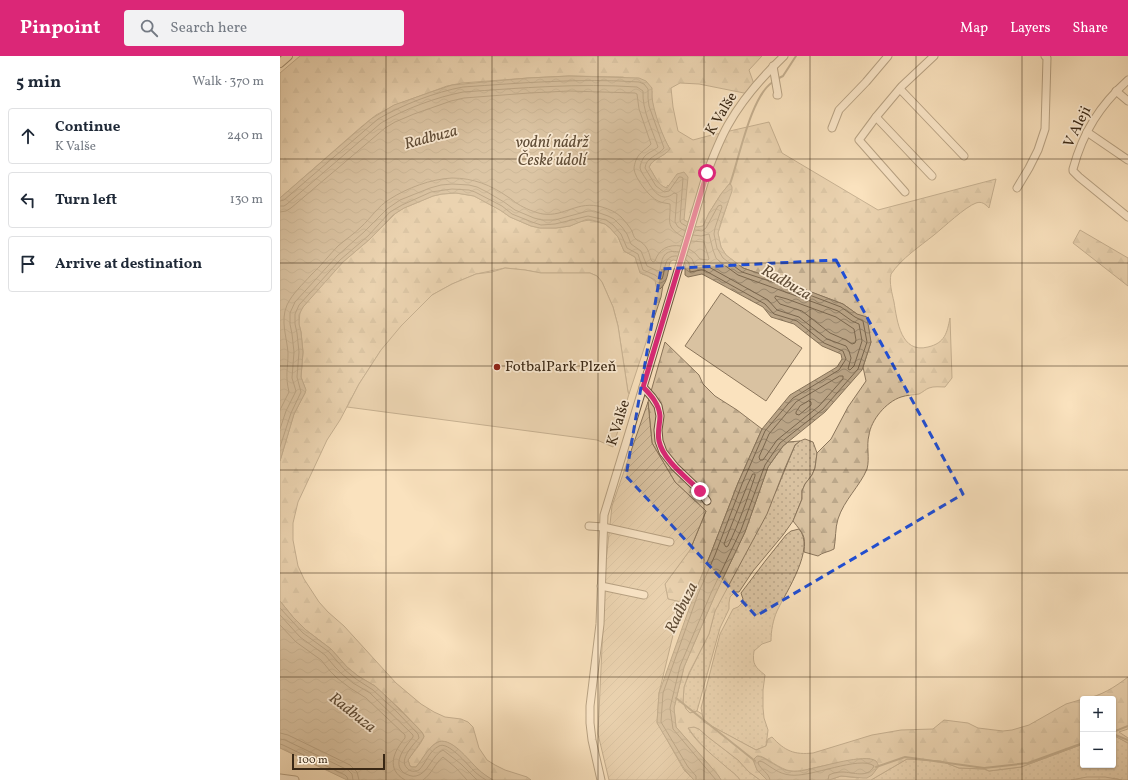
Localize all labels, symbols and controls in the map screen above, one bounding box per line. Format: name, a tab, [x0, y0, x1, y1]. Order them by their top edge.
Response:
search box	[124, 10, 404, 46]
text: Pinpoint	[20, 15, 100, 41]
icon: search	[138, 17, 160, 39]
text: Search here	[170, 18, 247, 39]
text: Map	[960, 19, 988, 38]
text: Layers	[1010, 19, 1050, 38]
text: Share	[1072, 19, 1108, 38]
text: 5 min	[16, 71, 61, 94]
text: Walk · 370 m	[192, 73, 264, 91]
street label: K Valše	[701, 88, 743, 140]
street label: V Aleji	[1059, 103, 1097, 151]
text: Continue	[55, 117, 120, 138]
water label: Radbuza	[402, 120, 461, 156]
icon: ahead	[17, 125, 39, 147]
text: 240 m	[227, 127, 263, 145]
water label: vodní nádrž České údolí	[515, 132, 590, 172]
text: K Valše	[55, 138, 96, 156]
route start	[698, 164, 716, 182]
icon: left	[17, 189, 39, 211]
text: Turn left	[55, 190, 117, 211]
text: 130 m	[230, 191, 263, 209]
icon: arrive	[17, 253, 39, 275]
text: Arrive at destination	[55, 254, 202, 275]
water label: Radbuza	[757, 260, 815, 306]
place label: FotbalPark Plzeň	[505, 357, 617, 378]
marker: FotbalPark Plzeň	[492, 362, 502, 372]
street label: K Valše	[602, 397, 636, 449]
route end	[691, 482, 709, 500]
water label: Radbuza	[660, 578, 704, 637]
water label: Radbuza	[324, 688, 381, 739]
map controls	[1080, 696, 1116, 768]
button: +	[1080, 696, 1116, 732]
button: −	[1080, 732, 1116, 768]
scale bar	[292, 752, 385, 771]
text: 100 m	[298, 753, 328, 768]

